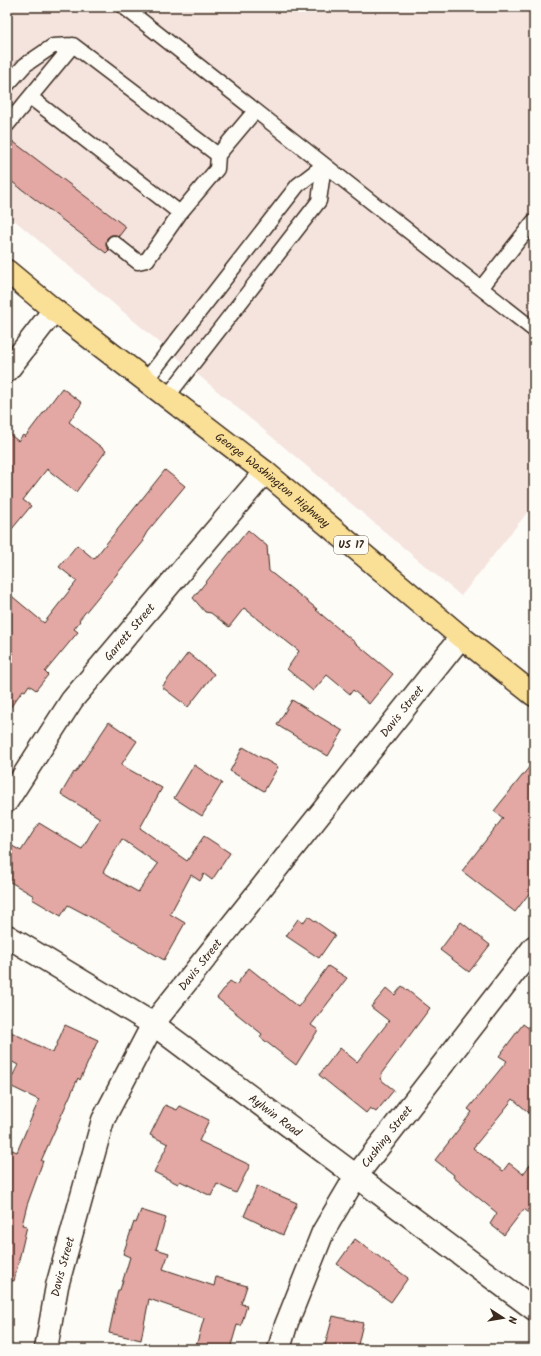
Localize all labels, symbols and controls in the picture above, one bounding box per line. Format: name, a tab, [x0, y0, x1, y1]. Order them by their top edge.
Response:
street label: George Washington Highway	[211, 427, 335, 533]
road number: US 17	[334, 536, 368, 554]
street label: Garrett Street	[99, 599, 160, 665]
street label: Davis Street	[375, 681, 429, 741]
street label: Davis Street	[173, 935, 227, 995]
street label: Aylwin Road	[245, 1089, 307, 1142]
street label: Cushing Street	[356, 1101, 417, 1172]
street label: Davis Street	[46, 1234, 80, 1298]
north arrow	[483, 1298, 523, 1338]
text: N	[502, 1315, 521, 1325]

